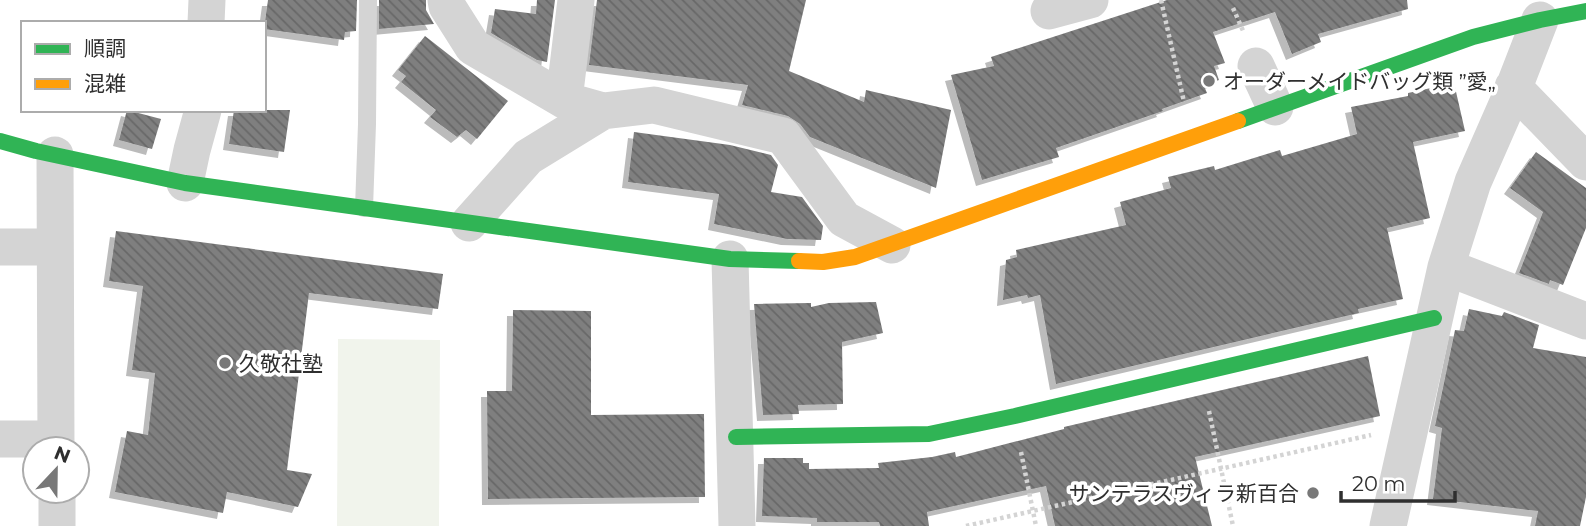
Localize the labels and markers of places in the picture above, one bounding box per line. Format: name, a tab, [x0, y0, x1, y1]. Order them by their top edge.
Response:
place label: オーダーメイドバッグ類 ”愛„	[1223, 69, 1496, 94]
marker: オーダーメイドバッグ類 ”愛„	[1201, 73, 1217, 89]
place label: 久敬社塾	[239, 351, 323, 376]
marker: 久敬社塾	[217, 355, 233, 371]
place label: サンテラスヴィラ新百合	[1068, 481, 1299, 506]
marker: サンテラスヴィラ新百合	[1305, 485, 1321, 501]

